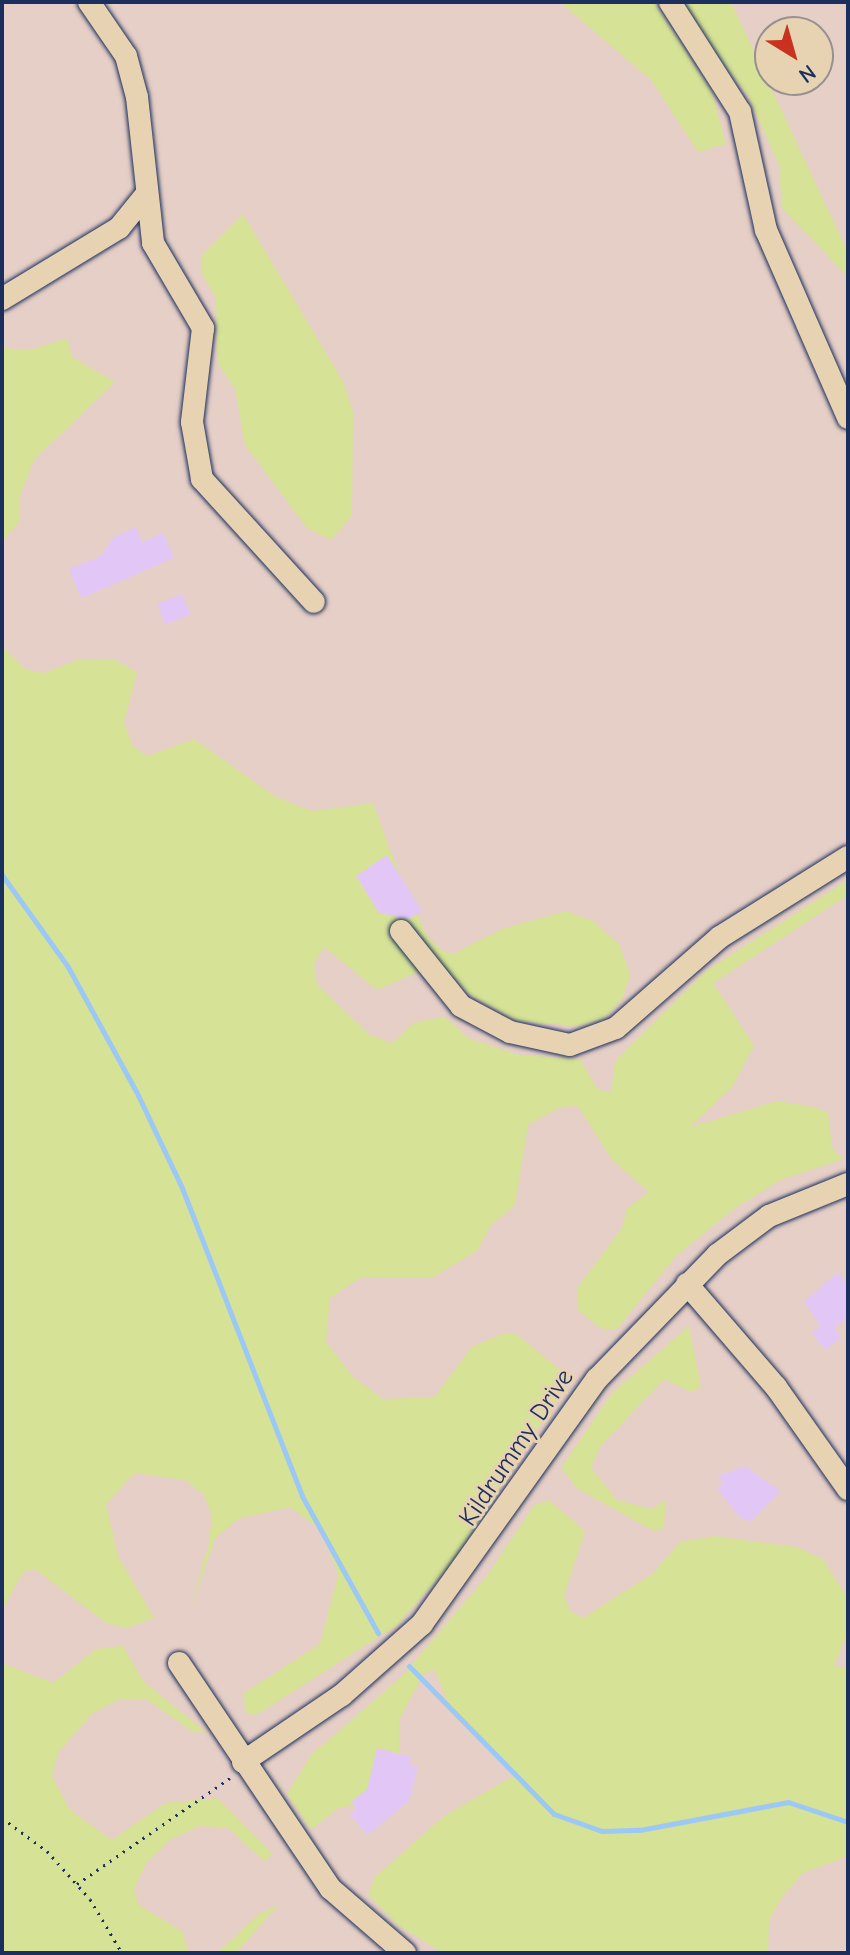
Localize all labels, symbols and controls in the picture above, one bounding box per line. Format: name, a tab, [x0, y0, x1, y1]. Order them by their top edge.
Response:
north arrow	[754, 16, 834, 96]
text: N	[794, 59, 821, 88]
street label: Kildrummy Drive	[453, 1364, 581, 1532]

